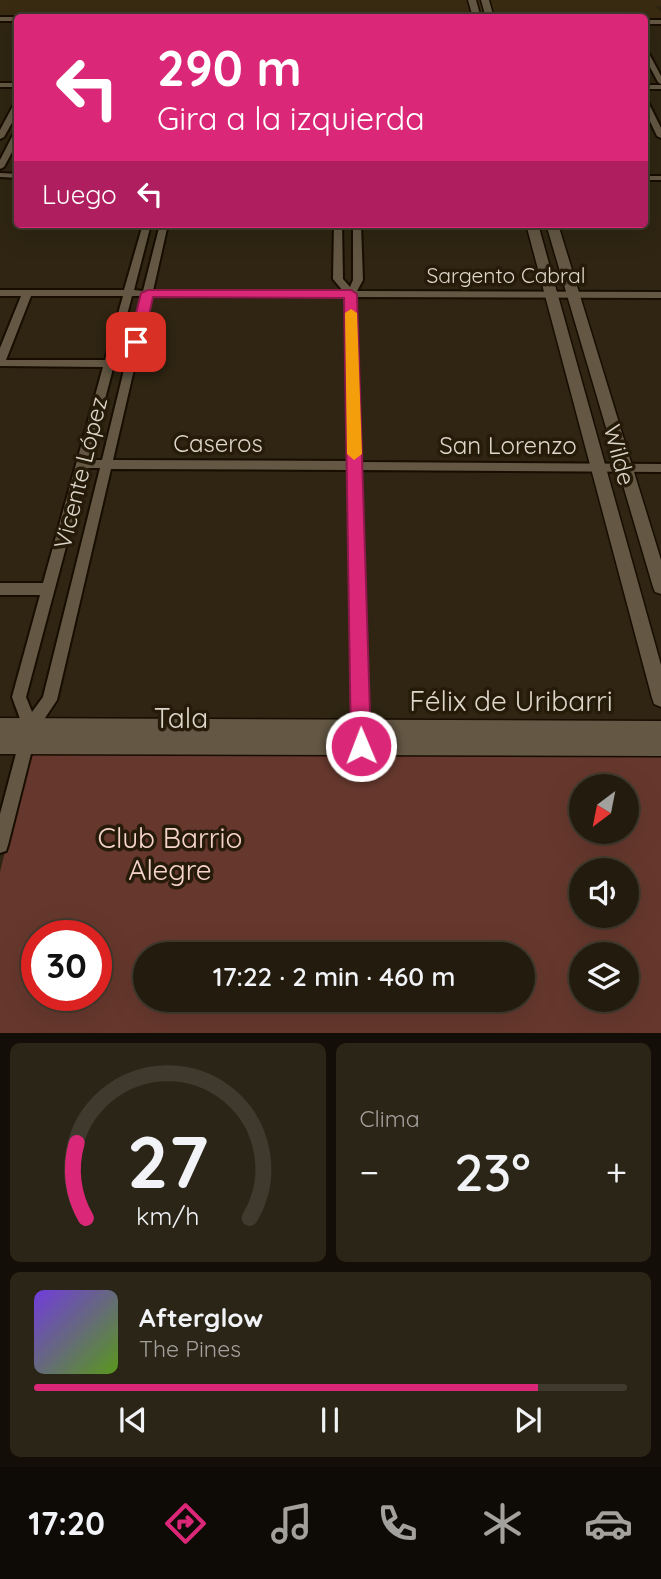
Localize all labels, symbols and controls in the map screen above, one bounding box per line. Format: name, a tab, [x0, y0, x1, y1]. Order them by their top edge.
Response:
text: 290 m	[157, 37, 302, 98]
icon: left	[42, 42, 133, 133]
text: Gira a la izquierda	[157, 98, 425, 138]
icon: left	[131, 175, 169, 213]
text: Luego	[42, 178, 117, 211]
street label: Sargento Cabral	[427, 262, 585, 288]
pin	[106, 312, 166, 372]
icon: arrive	[117, 323, 155, 361]
street label: Vicente López	[47, 393, 113, 552]
street label: Wilde	[597, 421, 642, 488]
street label: Caseros	[173, 428, 263, 458]
street label: San Lorenzo	[439, 430, 577, 460]
street label: Félix de Uribarri	[409, 683, 613, 718]
street label: Tala	[154, 700, 208, 735]
position arrow	[324, 709, 398, 783]
north arrow	[569, 774, 639, 844]
map controls	[569, 774, 639, 1012]
park label: Club Barrio Alegre	[98, 820, 242, 887]
button: sound	[569, 858, 639, 928]
speed limit sign: 30	[21, 920, 112, 1011]
button: layers	[569, 942, 639, 1012]
text: 17:22 · 2 min · 460 m	[213, 960, 455, 993]
text: Clima	[360, 1104, 420, 1133]
text: 27	[127, 1116, 208, 1207]
text: 23°	[454, 1139, 531, 1204]
text: −	[360, 1148, 379, 1196]
text: +	[606, 1148, 627, 1196]
text: km/h	[136, 1200, 199, 1231]
text: Afterglow	[139, 1301, 263, 1334]
text: The Pines	[139, 1334, 241, 1363]
icon: previous	[114, 1401, 152, 1439]
icon: pause	[311, 1401, 349, 1439]
icon: next	[509, 1401, 547, 1439]
icon: directions	[161, 1499, 210, 1548]
icon: music	[267, 1499, 316, 1548]
icon: phone	[373, 1499, 422, 1548]
icon: climate	[478, 1499, 527, 1548]
icon: car	[584, 1499, 633, 1548]
text: 17:20	[28, 1503, 105, 1543]

